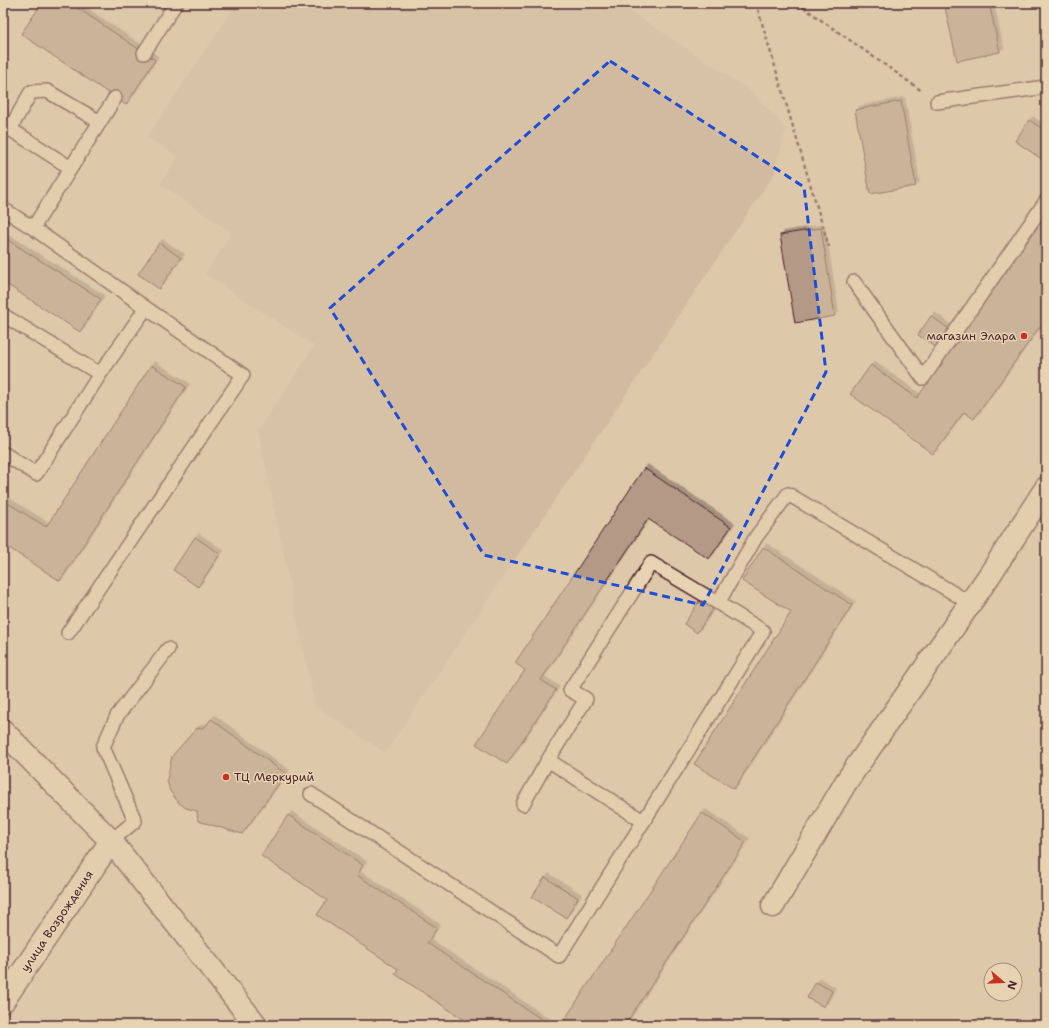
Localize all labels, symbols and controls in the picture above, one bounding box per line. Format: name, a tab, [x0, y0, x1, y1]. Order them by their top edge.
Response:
place label: магазин Элара	[926, 328, 1017, 344]
marker: магазин Элара	[1019, 331, 1029, 341]
place label: ТЦ Меркурий	[234, 769, 314, 785]
marker: ТЦ Меркурий	[221, 772, 231, 782]
street label: улица Возрождения	[17, 867, 97, 975]
north arrow	[983, 962, 1023, 1002]
text: N	[1003, 979, 1020, 992]

